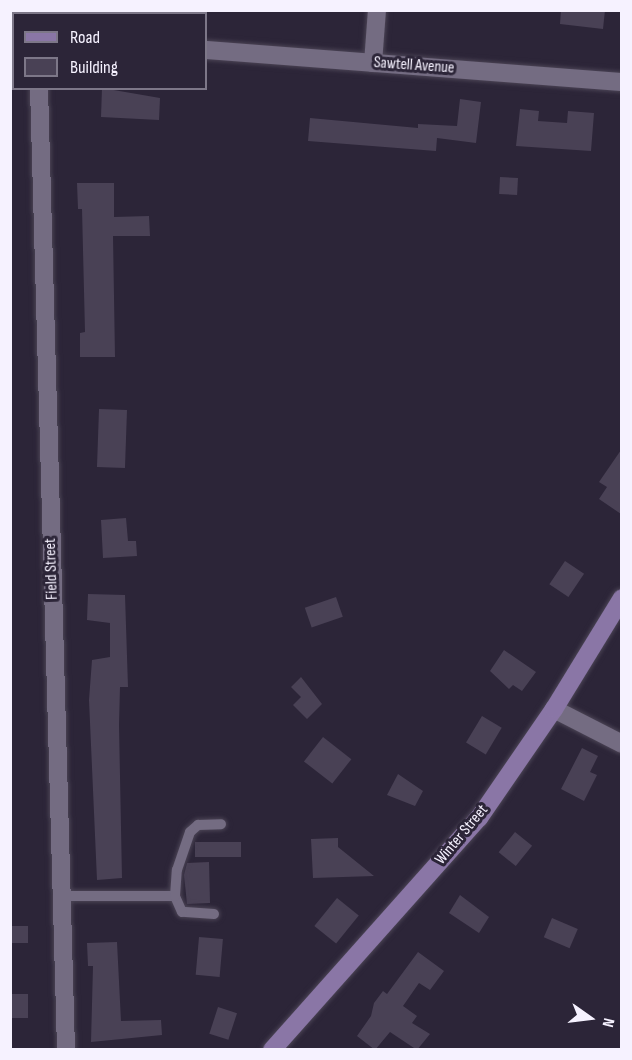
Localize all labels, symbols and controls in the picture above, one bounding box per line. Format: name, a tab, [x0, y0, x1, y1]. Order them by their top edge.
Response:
legend	[12, 12, 207, 90]
text: Road	[70, 27, 100, 48]
street label: Sawtell Avenue	[373, 54, 455, 78]
text: Building	[70, 57, 118, 78]
street label: Field Street	[41, 538, 63, 600]
street label: Winter Street	[431, 801, 493, 869]
north arrow	[560, 988, 620, 1048]
text: N	[598, 1016, 618, 1029]

